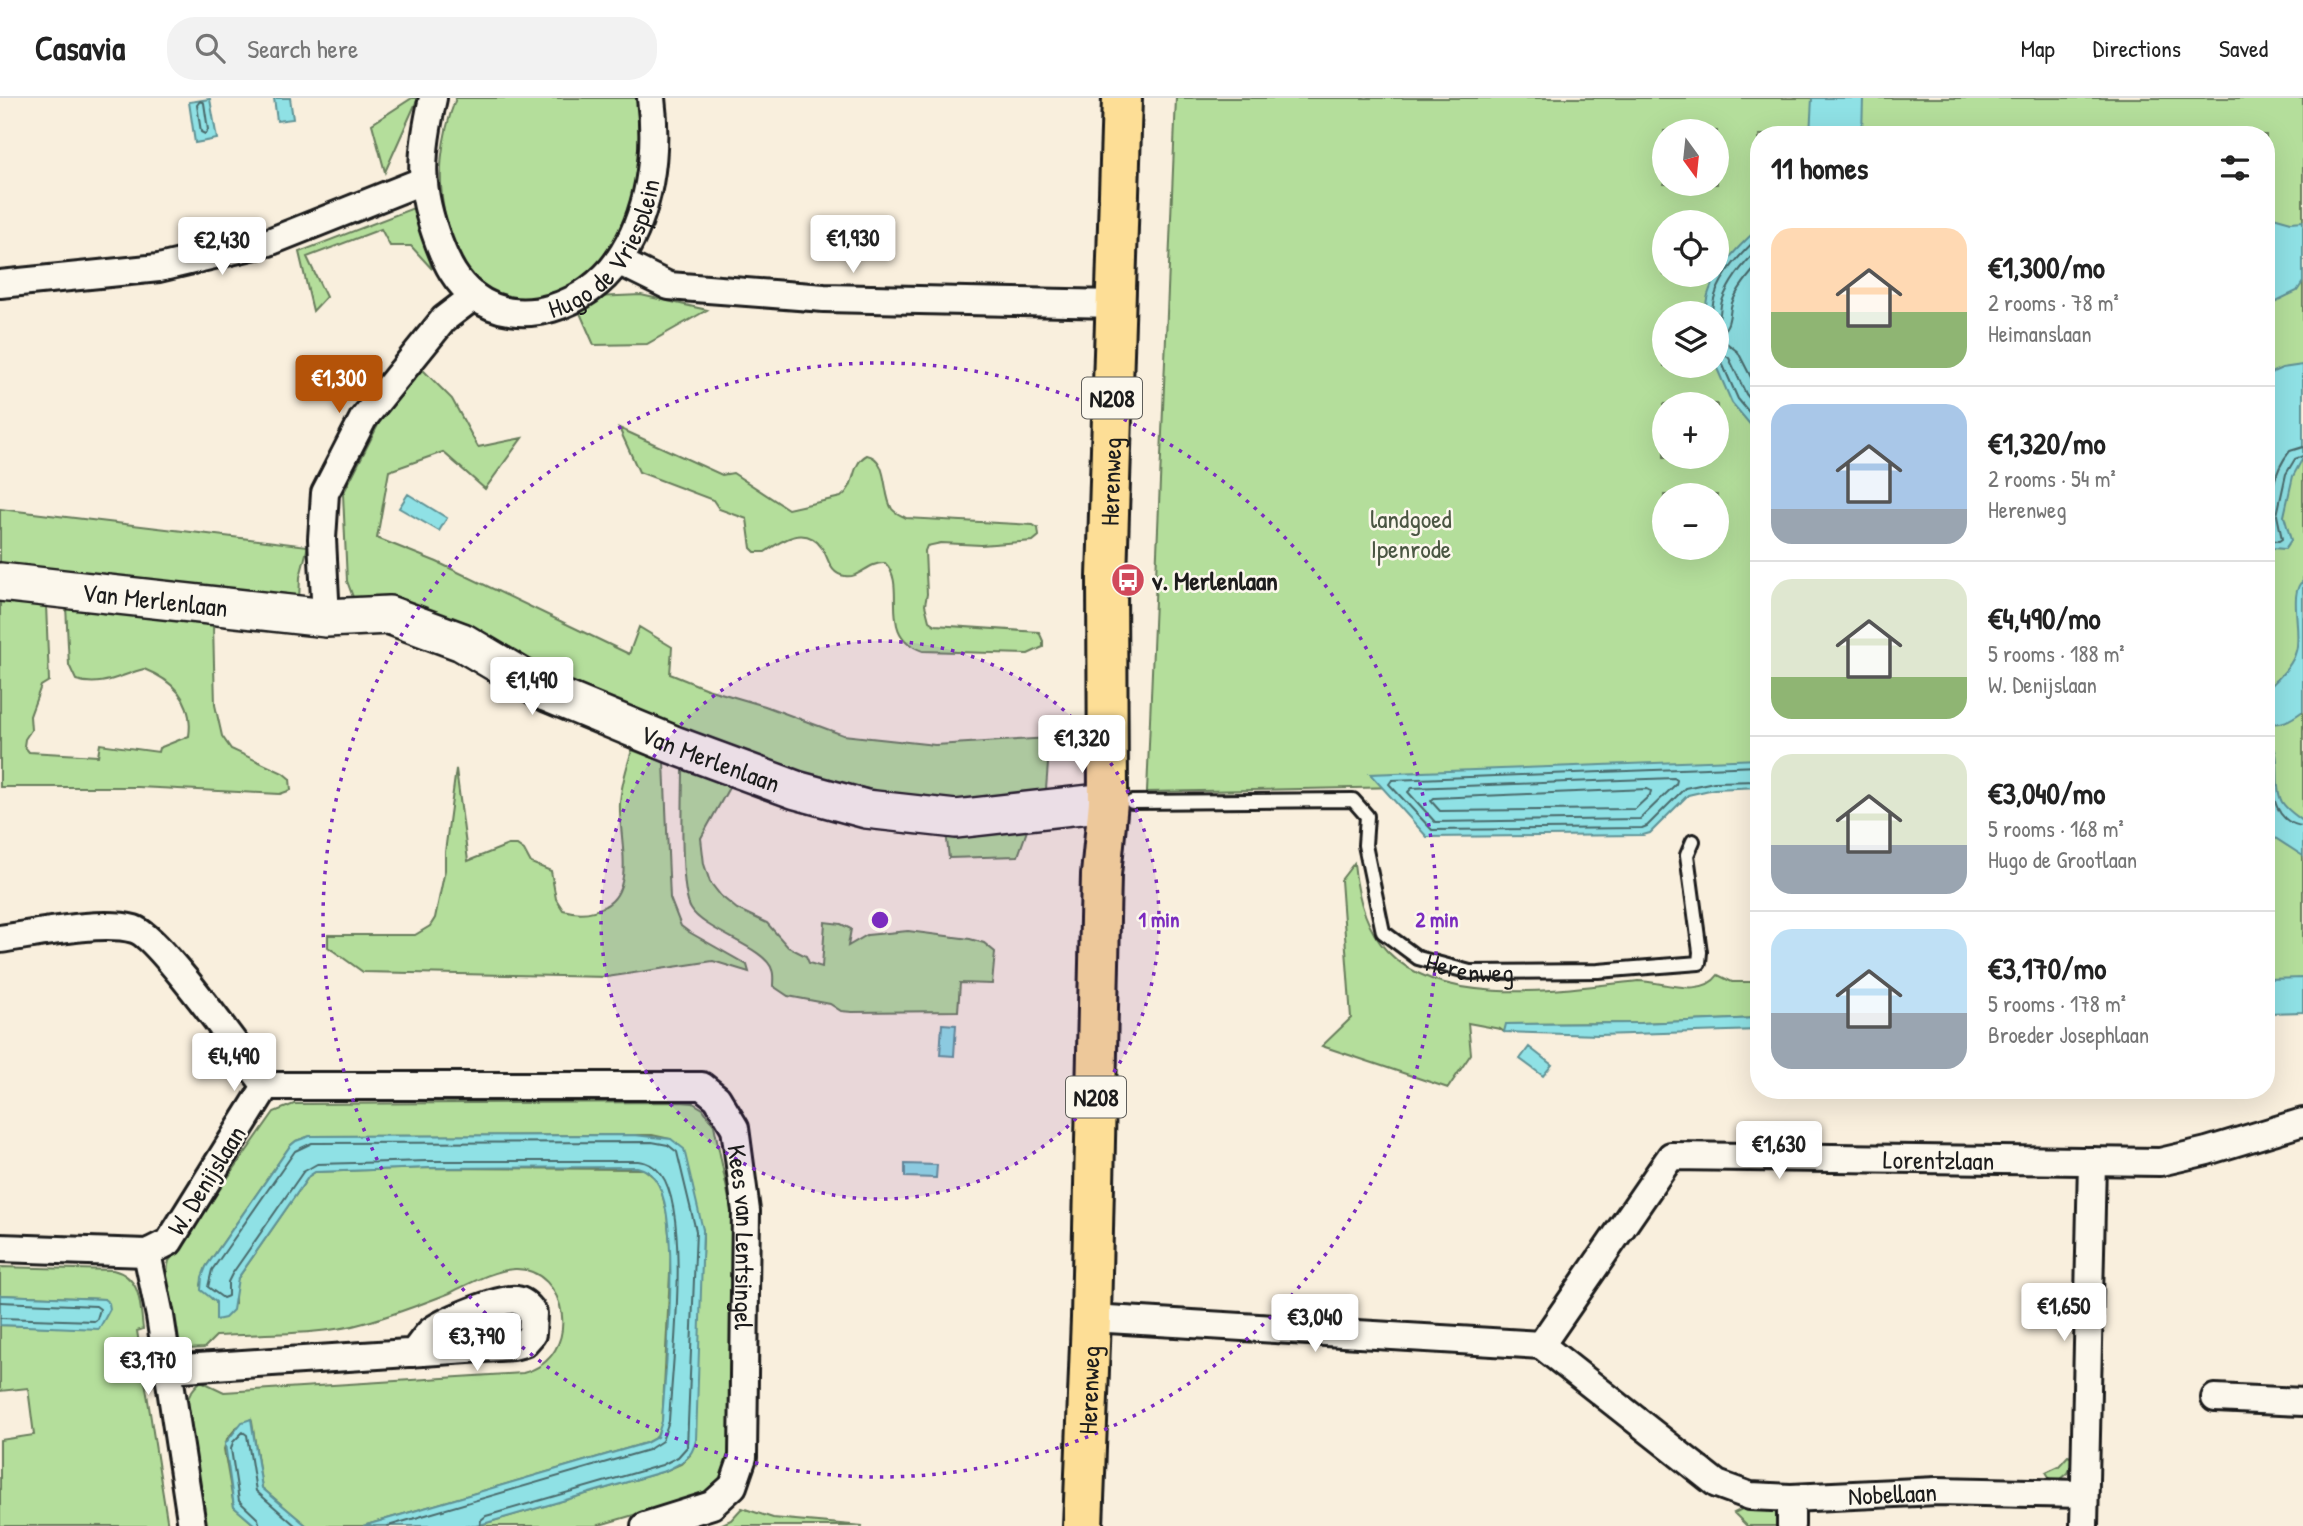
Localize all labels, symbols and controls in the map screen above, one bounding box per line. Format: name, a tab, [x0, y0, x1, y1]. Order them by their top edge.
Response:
search box	[167, 17, 657, 80]
text: Casavia	[35, 26, 125, 70]
icon: search	[191, 29, 229, 67]
text: Search here	[247, 31, 358, 66]
text: Map	[2021, 32, 2055, 64]
text: Directions	[2093, 32, 2181, 64]
text: Saved	[2219, 32, 2268, 64]
north arrow	[1652, 119, 1729, 196]
map controls	[1652, 119, 1729, 560]
text: 11 homes	[1771, 148, 1868, 188]
icon: filters	[2216, 149, 2254, 187]
street label: Hugo de Vriesplein	[544, 176, 667, 326]
button: locate	[1652, 210, 1729, 287]
pin: €1,930	[796, 216, 910, 275]
pin: €2,430	[165, 218, 279, 277]
text: €1,930	[826, 222, 880, 253]
text: €2,430	[194, 224, 250, 255]
text: €1,300/mo	[1988, 247, 2105, 287]
icon: home	[1827, 256, 1911, 340]
text: 2 rooms · 78 m²	[1988, 287, 2119, 318]
button: layers	[1652, 301, 1729, 378]
text: Heimanslaan	[1988, 318, 2092, 349]
pin: €1,300	[282, 356, 396, 415]
text: €1,300	[312, 362, 366, 393]
road number: N208	[1082, 377, 1142, 418]
button: +	[1652, 392, 1729, 469]
text: €1,320/mo	[1988, 423, 2105, 463]
icon: home	[1827, 432, 1911, 516]
street label: Herenweg	[1091, 437, 1129, 527]
text: 2 rooms · 54 m²	[1988, 463, 2116, 494]
button: −	[1652, 483, 1729, 560]
text: Herenweg	[1988, 494, 2066, 525]
park label: landgoed Ipenrode	[1370, 501, 1452, 566]
bus stop icon: v. Merlenlaan	[1109, 561, 1147, 599]
place label: v. Merlenlaan	[1152, 563, 1278, 598]
street label: Van Merlenlaan	[80, 574, 230, 625]
text: €4,490/mo	[1988, 598, 2101, 638]
icon: home	[1827, 607, 1911, 691]
text: 5 rooms · 188 m²	[1988, 638, 2125, 669]
pin: €1,490	[475, 658, 589, 717]
text: €1,490	[506, 664, 558, 695]
text: W. Denijslaan	[1988, 669, 2097, 700]
street label: Van Merlenlaan	[635, 716, 785, 800]
pin: €1,320	[1025, 716, 1139, 775]
text: €1,320	[1054, 722, 1110, 753]
text: €3,040/mo	[1988, 773, 2105, 813]
icon: home	[1827, 782, 1911, 866]
text: 5 rooms · 168 m²	[1988, 813, 2124, 844]
text: Hugo de Grootlaan	[1988, 844, 2137, 875]
text: 1 min	[1139, 905, 1179, 934]
text: 2 min	[1415, 905, 1459, 934]
centre of rings	[868, 908, 892, 932]
street label: Herenweg	[1422, 943, 1514, 990]
text: €3,170/mo	[1988, 948, 2106, 988]
icon: home	[1827, 957, 1911, 1041]
text: 5 rooms · 178 m²	[1988, 988, 2126, 1019]
text: Broeder Josephlaan	[1988, 1019, 2149, 1050]
pin: €4,490	[177, 1034, 291, 1093]
text: €4,490	[208, 1040, 260, 1071]
road number: N208	[1066, 1077, 1126, 1118]
street label: W. Denijslaan	[159, 1119, 253, 1241]
pin: €1,630	[1722, 1122, 1836, 1181]
text: €1,630	[1752, 1128, 1806, 1159]
street label: Lorentzlaan	[1883, 1141, 1995, 1177]
street label: Kees van Lentsingel	[720, 1142, 764, 1330]
pin: €1,650	[2007, 1284, 2121, 1343]
text: €1,650	[2037, 1290, 2091, 1321]
pin: €3,040	[1258, 1294, 1372, 1354]
text: €3,040	[1287, 1301, 1343, 1332]
pin: €3,790	[420, 1314, 534, 1373]
text: €3,790	[449, 1320, 505, 1351]
pin: €3,170	[91, 1338, 205, 1397]
text: €3,170	[120, 1344, 176, 1375]
street label: Herenweg	[1069, 1345, 1107, 1435]
street label: Nobellaan	[1847, 1474, 1938, 1513]

